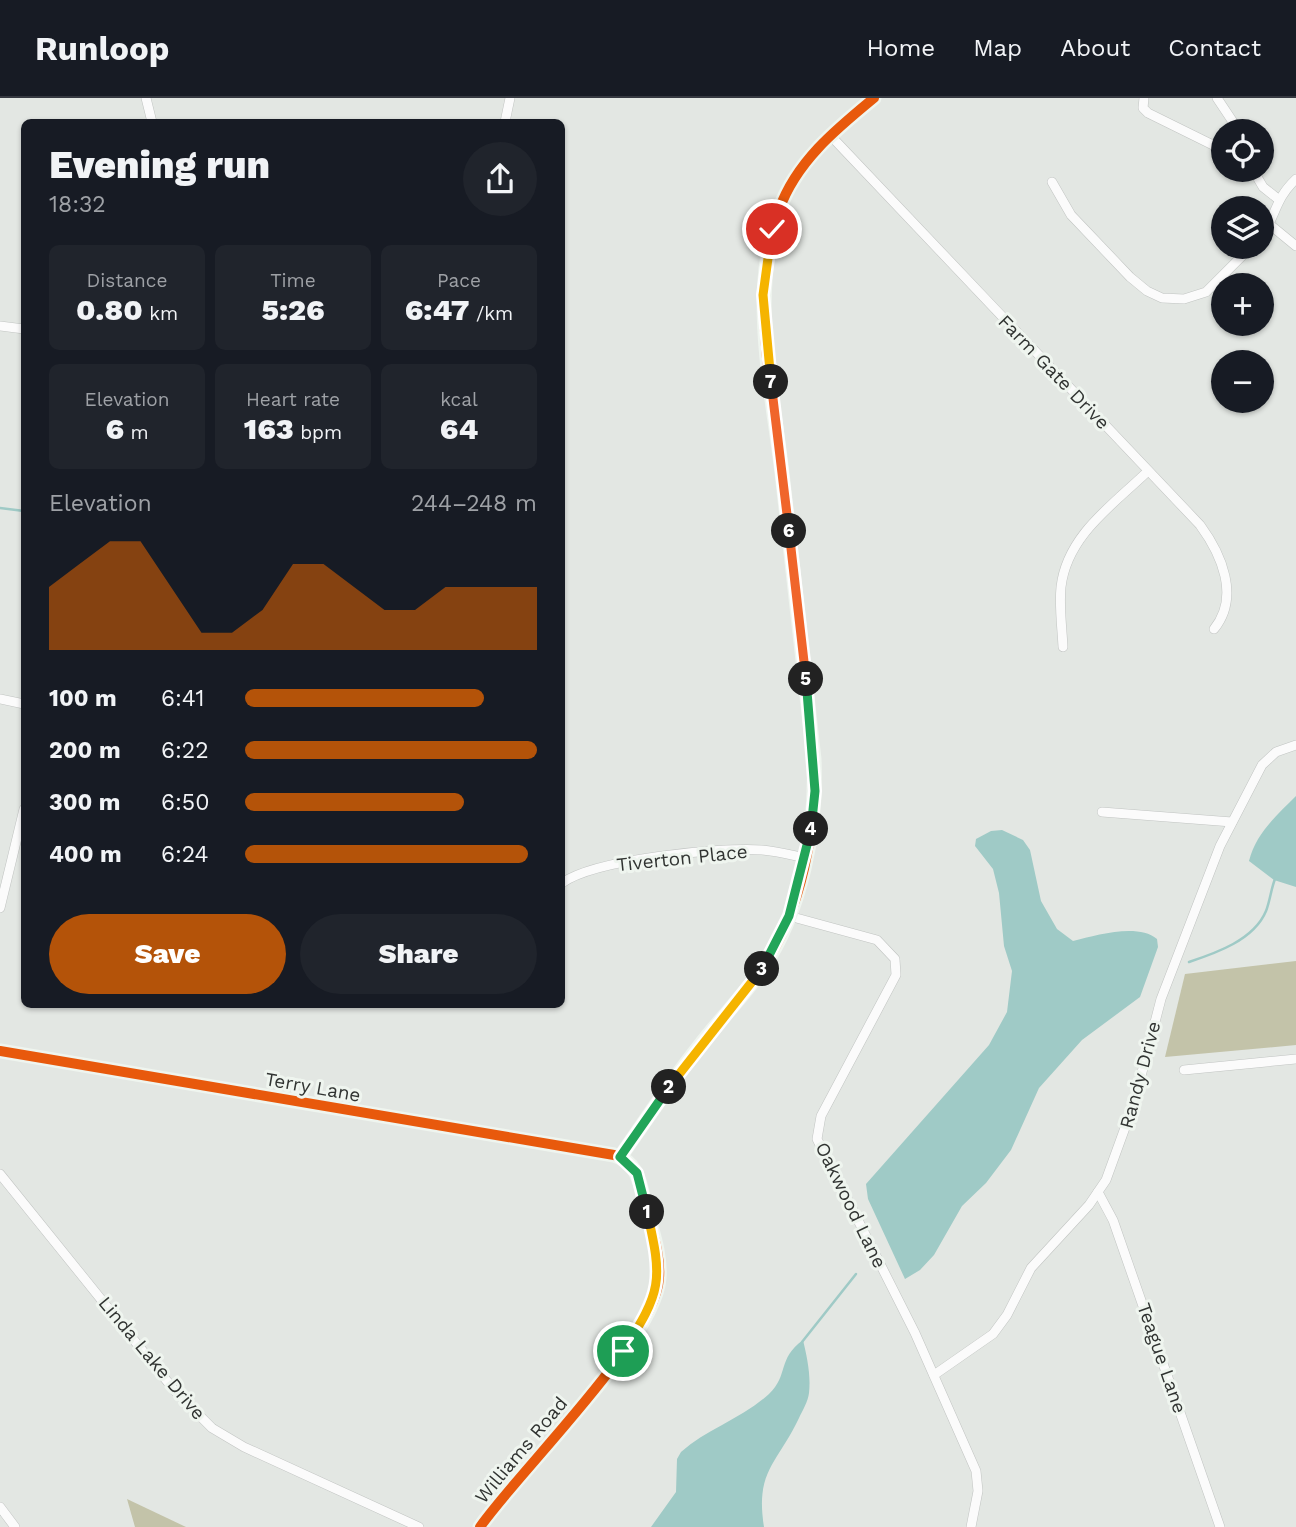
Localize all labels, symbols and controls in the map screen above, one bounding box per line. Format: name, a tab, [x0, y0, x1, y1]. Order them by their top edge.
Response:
text: Runloop	[35, 29, 170, 68]
text: Home	[867, 34, 935, 62]
text: Map	[973, 34, 1022, 62]
text: About	[1060, 34, 1130, 62]
text: Contact	[1168, 34, 1261, 62]
map controls	[1211, 119, 1274, 413]
button: locate	[1211, 119, 1274, 182]
button: share	[463, 142, 537, 216]
text: Evening run	[49, 143, 270, 187]
text: 18:32	[49, 191, 106, 218]
button: layers	[1211, 196, 1274, 259]
pin	[742, 199, 802, 259]
icon: check	[753, 210, 791, 248]
text: Distance	[87, 269, 167, 292]
text: Time	[270, 269, 316, 292]
text: Pace	[437, 269, 481, 292]
button: +	[1211, 273, 1274, 336]
text: 0.80	[76, 292, 143, 327]
text: 5:26	[261, 292, 325, 327]
text: 6:47	[405, 292, 470, 327]
text: km	[143, 302, 178, 325]
text: /km	[470, 302, 513, 325]
street label: Farm Gate Drive	[993, 310, 1115, 434]
button: −	[1211, 350, 1274, 413]
pin: 7	[754, 364, 788, 400]
text: 7	[765, 370, 776, 393]
text: Elevation	[85, 388, 169, 411]
text: Heart rate	[246, 388, 340, 411]
text: kcal	[440, 388, 478, 411]
text: 6	[105, 411, 124, 446]
text: 163	[244, 411, 294, 446]
text: 64	[440, 411, 478, 446]
text: m	[124, 421, 149, 444]
text: bpm	[294, 421, 342, 444]
text: Elevation	[49, 490, 152, 517]
text: 244–248 m	[411, 490, 537, 517]
pin: 6	[772, 514, 806, 548]
text: 6	[783, 519, 794, 542]
pin: 5	[788, 662, 824, 696]
text: 5	[800, 667, 811, 690]
text: 100 m	[49, 685, 117, 712]
text: 6:41	[161, 685, 204, 712]
text: 200 m	[49, 737, 121, 764]
text: 6:22	[161, 737, 209, 764]
text: 300 m	[49, 789, 120, 816]
text: 6:50	[161, 789, 209, 816]
pin: 4	[794, 812, 828, 846]
text: 4	[804, 817, 817, 840]
street label: Tiverton Place	[615, 840, 749, 876]
text: 400 m	[49, 841, 122, 868]
text: 6:24	[161, 841, 209, 868]
button: Save	[49, 914, 286, 994]
button: Share	[300, 914, 537, 994]
pin: 3	[744, 952, 780, 986]
text: 3	[756, 957, 767, 980]
street label: Randy Drive	[1115, 1019, 1165, 1131]
street label: Terry Lane	[263, 1067, 363, 1107]
pin: 2	[652, 1070, 686, 1104]
text: 2	[663, 1075, 674, 1098]
street label: Oakwood Lane	[811, 1138, 891, 1272]
pin: 1	[630, 1194, 664, 1230]
text: 1	[642, 1200, 651, 1223]
street label: Linda Lake Drive	[94, 1292, 210, 1424]
street label: Teague Lane	[1132, 1300, 1192, 1416]
pin	[593, 1321, 653, 1381]
icon: arrive	[604, 1332, 642, 1370]
street label: Williams Road	[470, 1392, 572, 1508]

